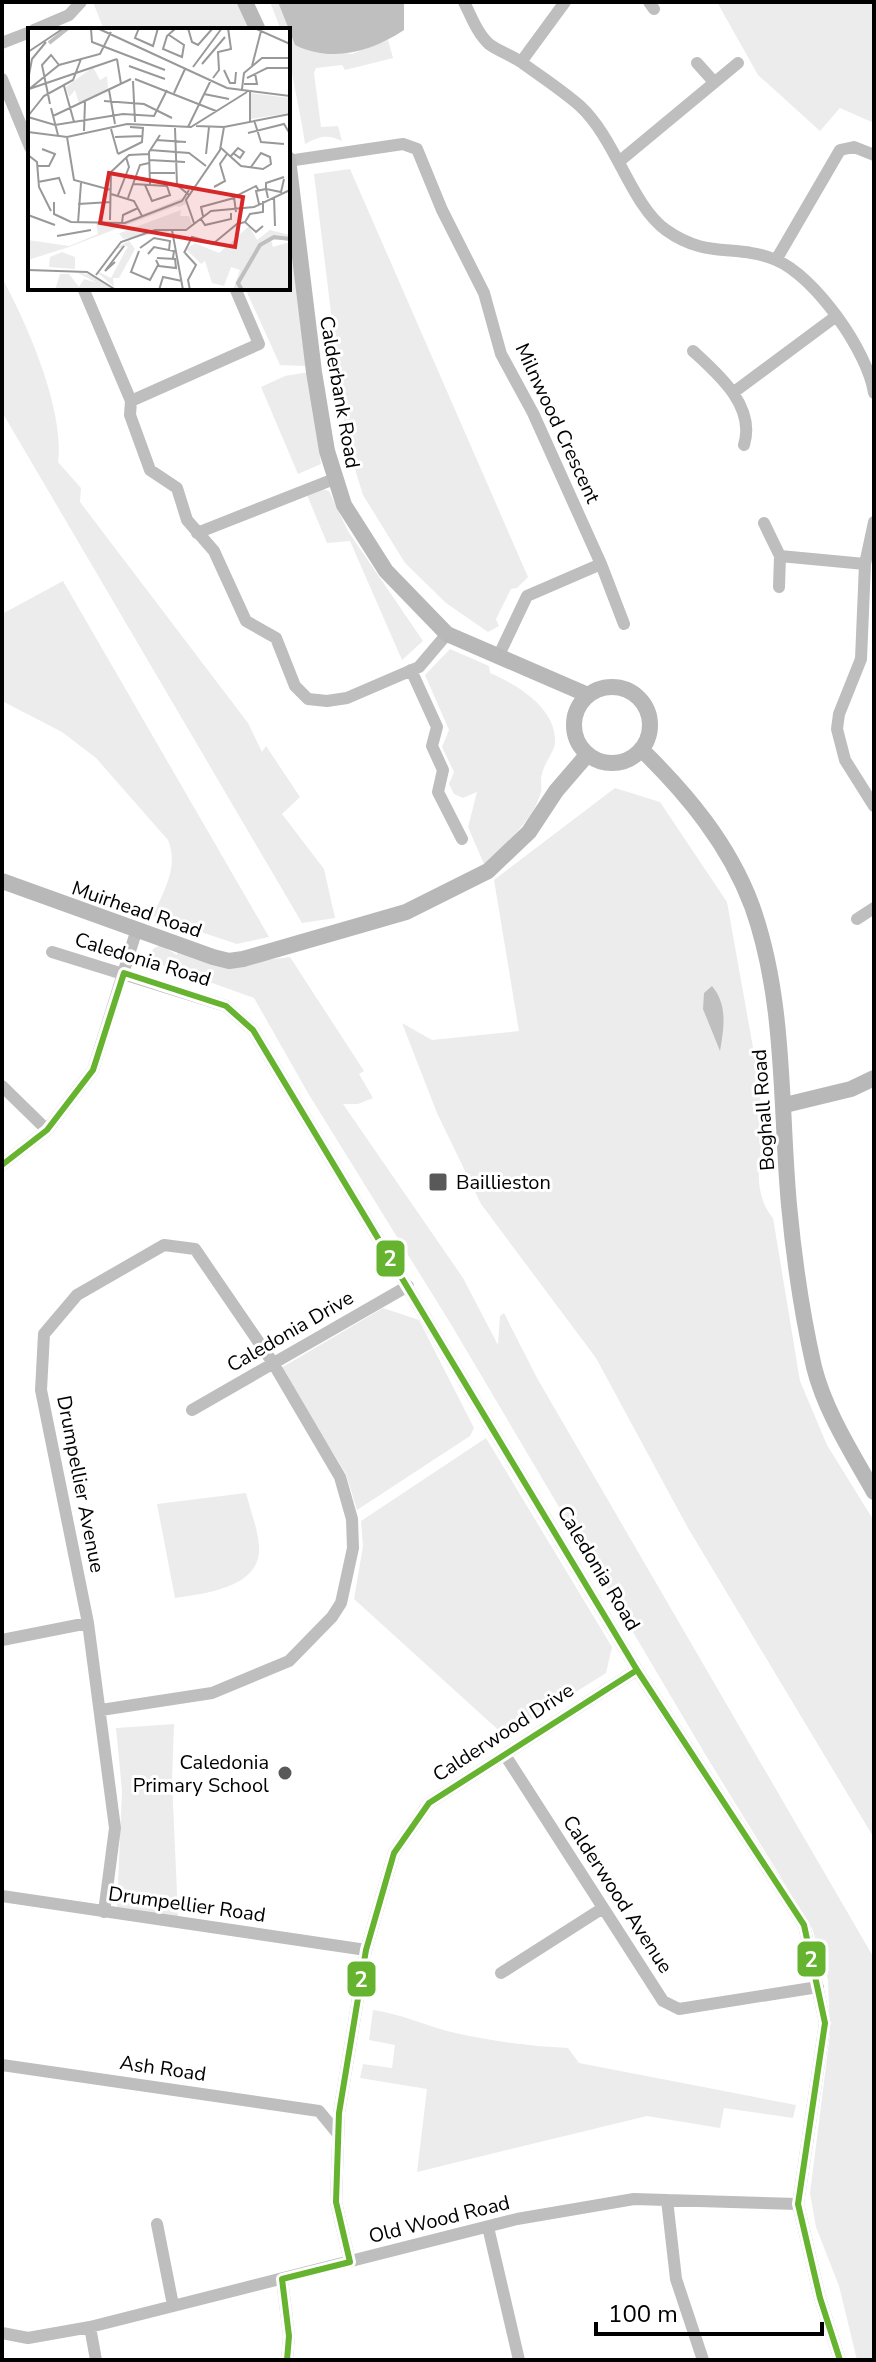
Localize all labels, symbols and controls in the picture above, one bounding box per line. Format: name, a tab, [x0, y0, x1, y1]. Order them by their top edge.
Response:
inset map	[28, 28, 290, 290]
street label: Calderbank Road	[313, 314, 366, 470]
street label: Milnwood Crescent	[509, 339, 607, 508]
street label: Muirhead Road	[68, 875, 206, 944]
street label: Caledonia Road	[71, 926, 214, 993]
street label: Boghall Road	[746, 1048, 781, 1172]
place label: Baillieston	[456, 1169, 551, 1196]
marker: Baillieston	[427, 1171, 449, 1193]
line badge: 2	[375, 1239, 406, 1278]
text: 2	[383, 1244, 397, 1274]
street label: Caledonia Drive	[222, 1284, 359, 1379]
street label: Drumpellier Avenue	[50, 1393, 111, 1575]
street label: Caledonia Road	[551, 1501, 647, 1636]
street label: Calderwood Drive	[428, 1677, 579, 1788]
place label: Caledonia Primary School	[133, 1749, 269, 1799]
marker: Caledonia Primary School	[276, 1764, 294, 1782]
street label: Calderwood Avenue	[556, 1810, 679, 1979]
street label: Drumpellier Road	[107, 1880, 267, 1929]
line badge: 2	[796, 1940, 827, 1978]
text: 2	[804, 1945, 818, 1975]
line badge: 2	[346, 1960, 377, 1998]
text: 2	[354, 1965, 368, 1995]
street label: Ash Road	[118, 2049, 208, 2088]
street label: Old Wood Road	[366, 2189, 512, 2250]
scale bar	[596, 2286, 822, 2336]
text: 100 m	[608, 2298, 678, 2330]

